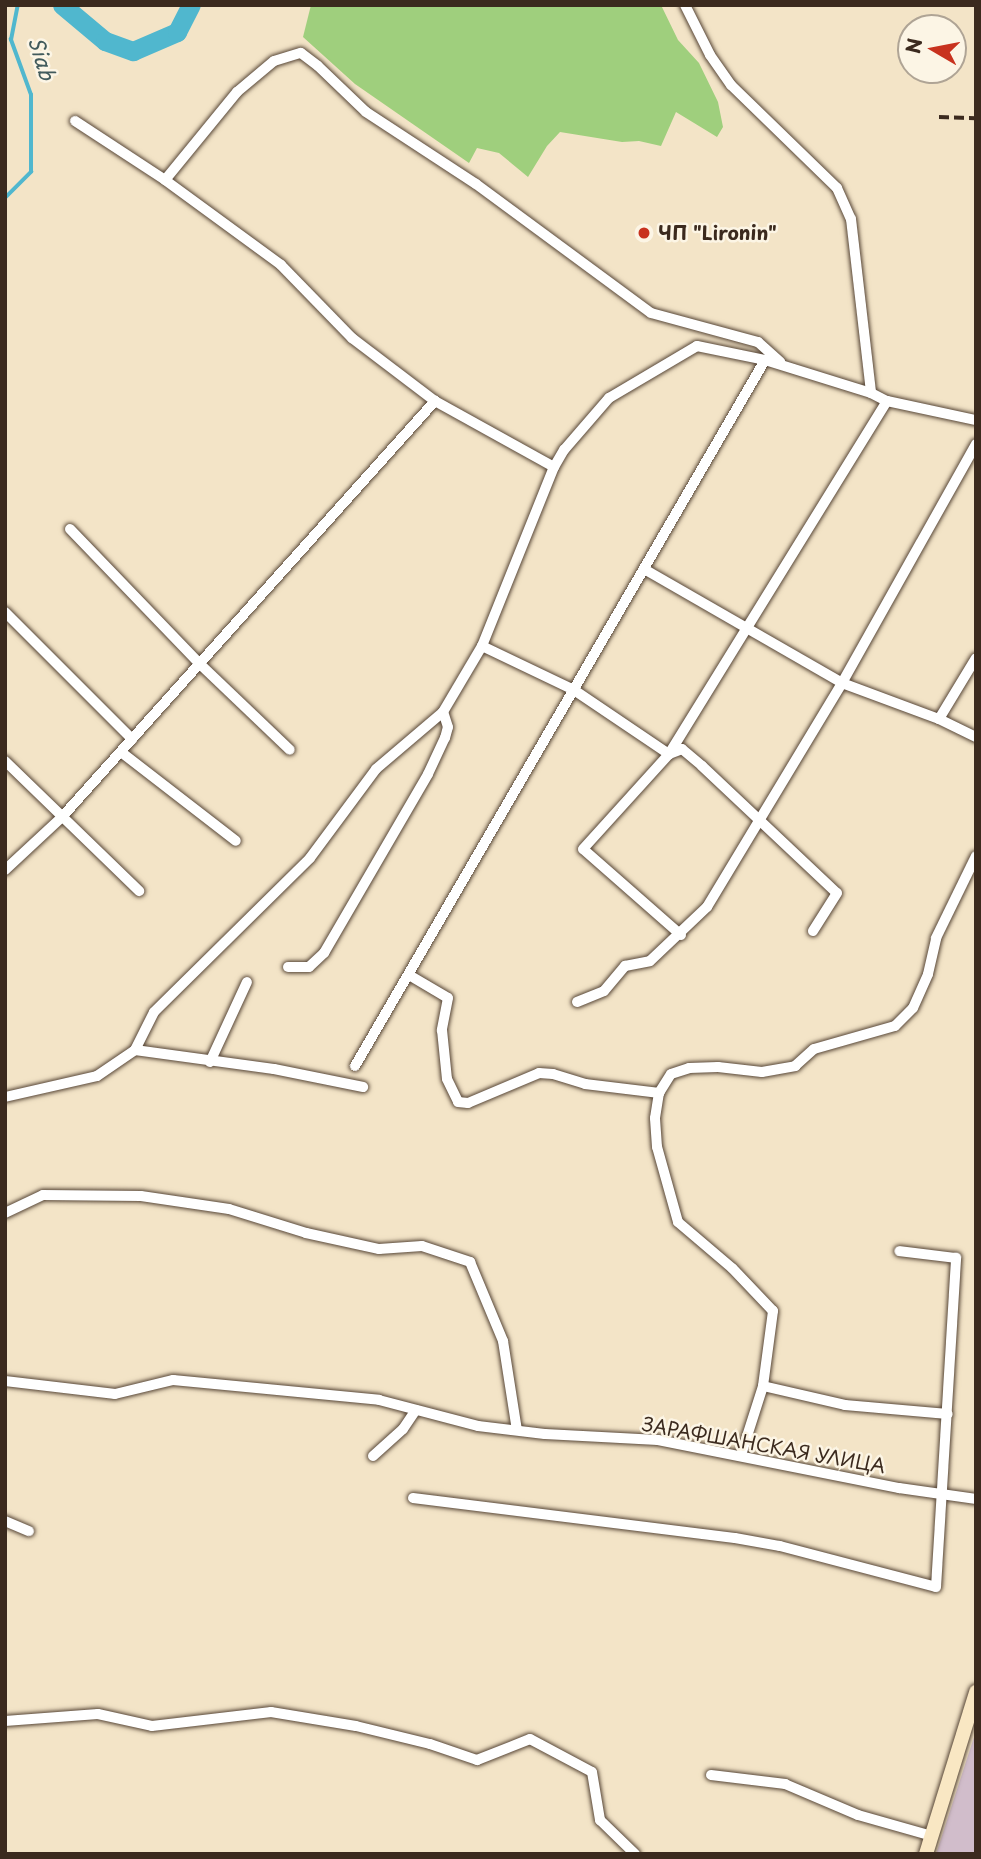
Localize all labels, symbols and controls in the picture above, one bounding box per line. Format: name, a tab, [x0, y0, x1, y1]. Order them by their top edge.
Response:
north arrow	[897, 14, 967, 84]
water label: Siab	[25, 33, 61, 83]
text: N	[898, 36, 928, 56]
place label: ЧП "Lironin"	[658, 222, 777, 244]
marker: ЧП "Lironin"	[636, 225, 652, 241]
street label: ЗАРАФШАНСКАЯ УЛИЦА	[641, 1412, 887, 1478]

